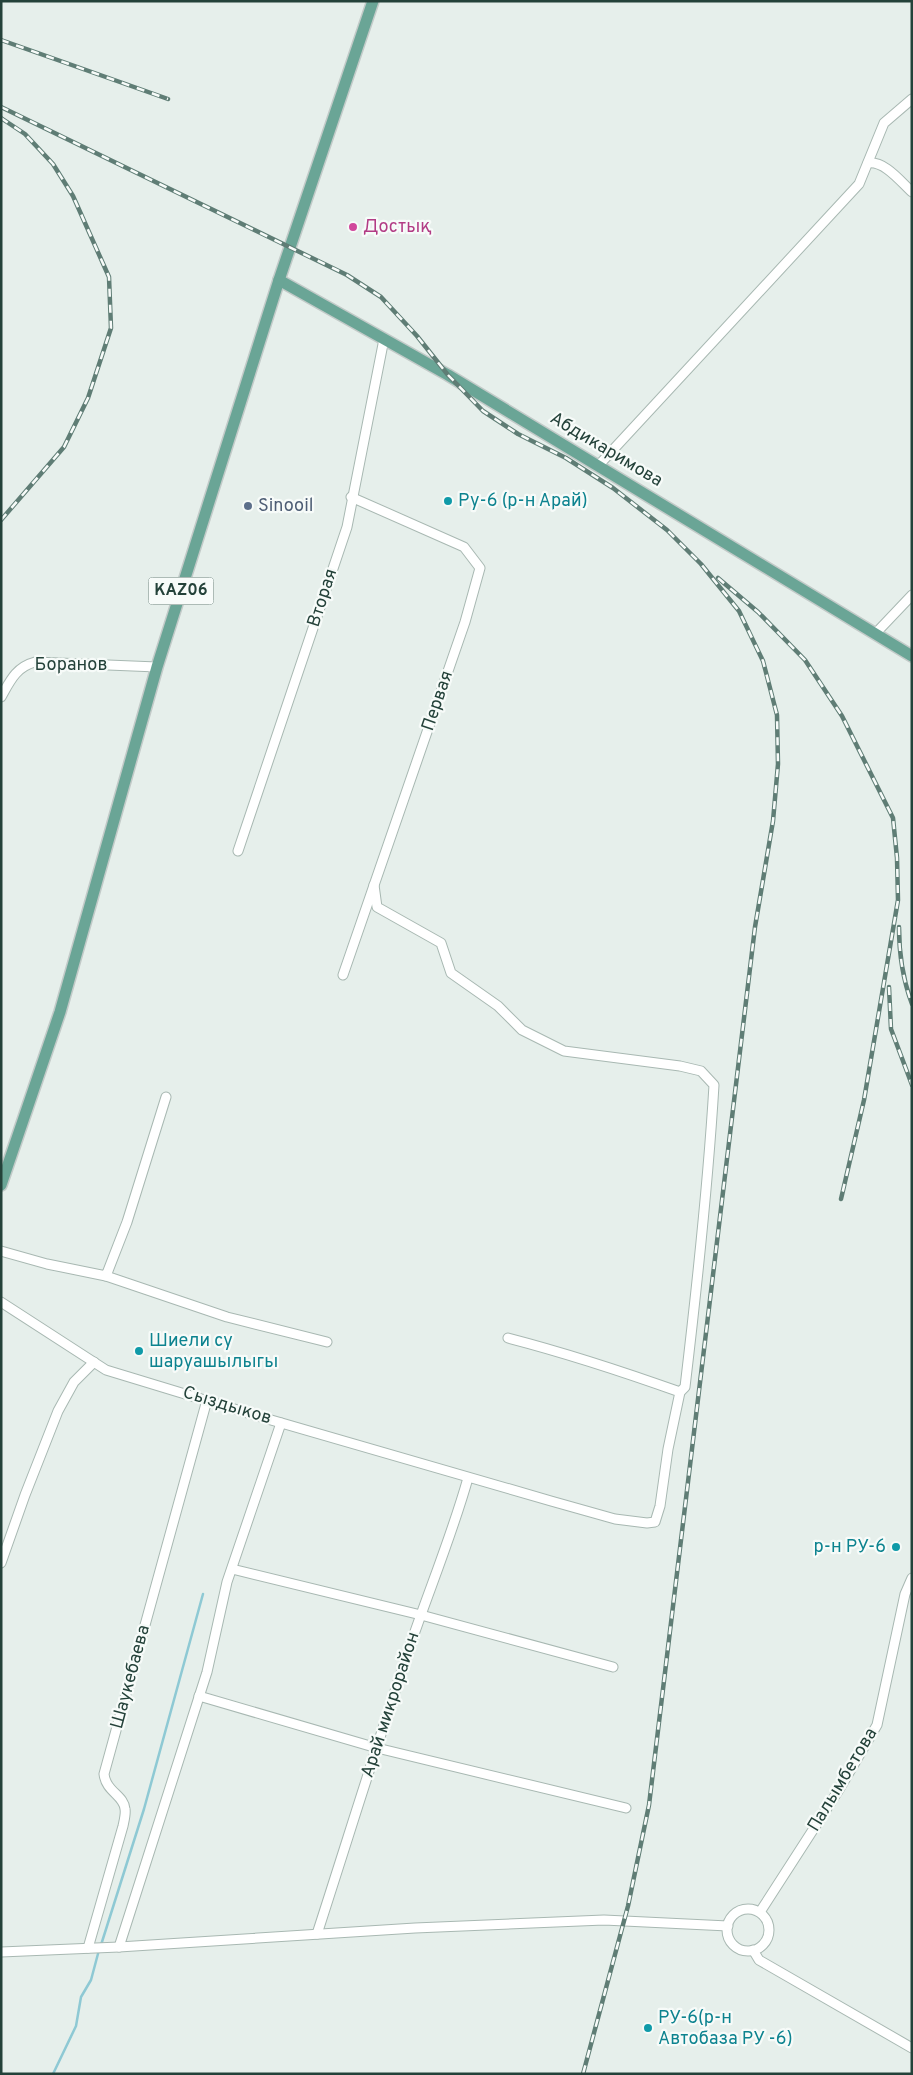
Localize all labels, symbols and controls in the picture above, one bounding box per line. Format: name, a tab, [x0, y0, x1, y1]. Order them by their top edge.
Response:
place label: Достық	[363, 216, 432, 239]
marker: Достық	[347, 221, 359, 233]
street label: Абдикаримова	[545, 407, 667, 493]
place label: Ру-6 (р-н Арай)	[458, 490, 588, 513]
place label: Sinooil	[258, 495, 313, 518]
marker: Ру-6 (р-н Арай)	[442, 495, 454, 507]
marker: Sinooil	[242, 500, 254, 512]
street label: Вторая	[303, 566, 343, 630]
road number: KАZ06	[148, 578, 214, 604]
street label: Боранов	[35, 654, 107, 677]
street label: Первая	[417, 668, 459, 734]
place label: Шиели су шаруашылыгы	[149, 1330, 278, 1374]
marker: Шиели су шаруашылыгы	[133, 1345, 145, 1357]
street label: Сыздыков	[180, 1382, 274, 1430]
place label: р-н РУ-6	[814, 1536, 886, 1559]
marker: р-н РУ-6	[890, 1541, 902, 1553]
street label: Шаукебаева	[106, 1623, 156, 1731]
street label: Арай микрорайон	[357, 1629, 425, 1781]
street label: Палымбетова	[803, 1724, 883, 1836]
place label: РУ-6(р-н Автобаза РУ -6)	[658, 2007, 793, 2051]
marker: РУ-6(р-н Автобаза РУ -6)	[642, 2022, 654, 2034]

